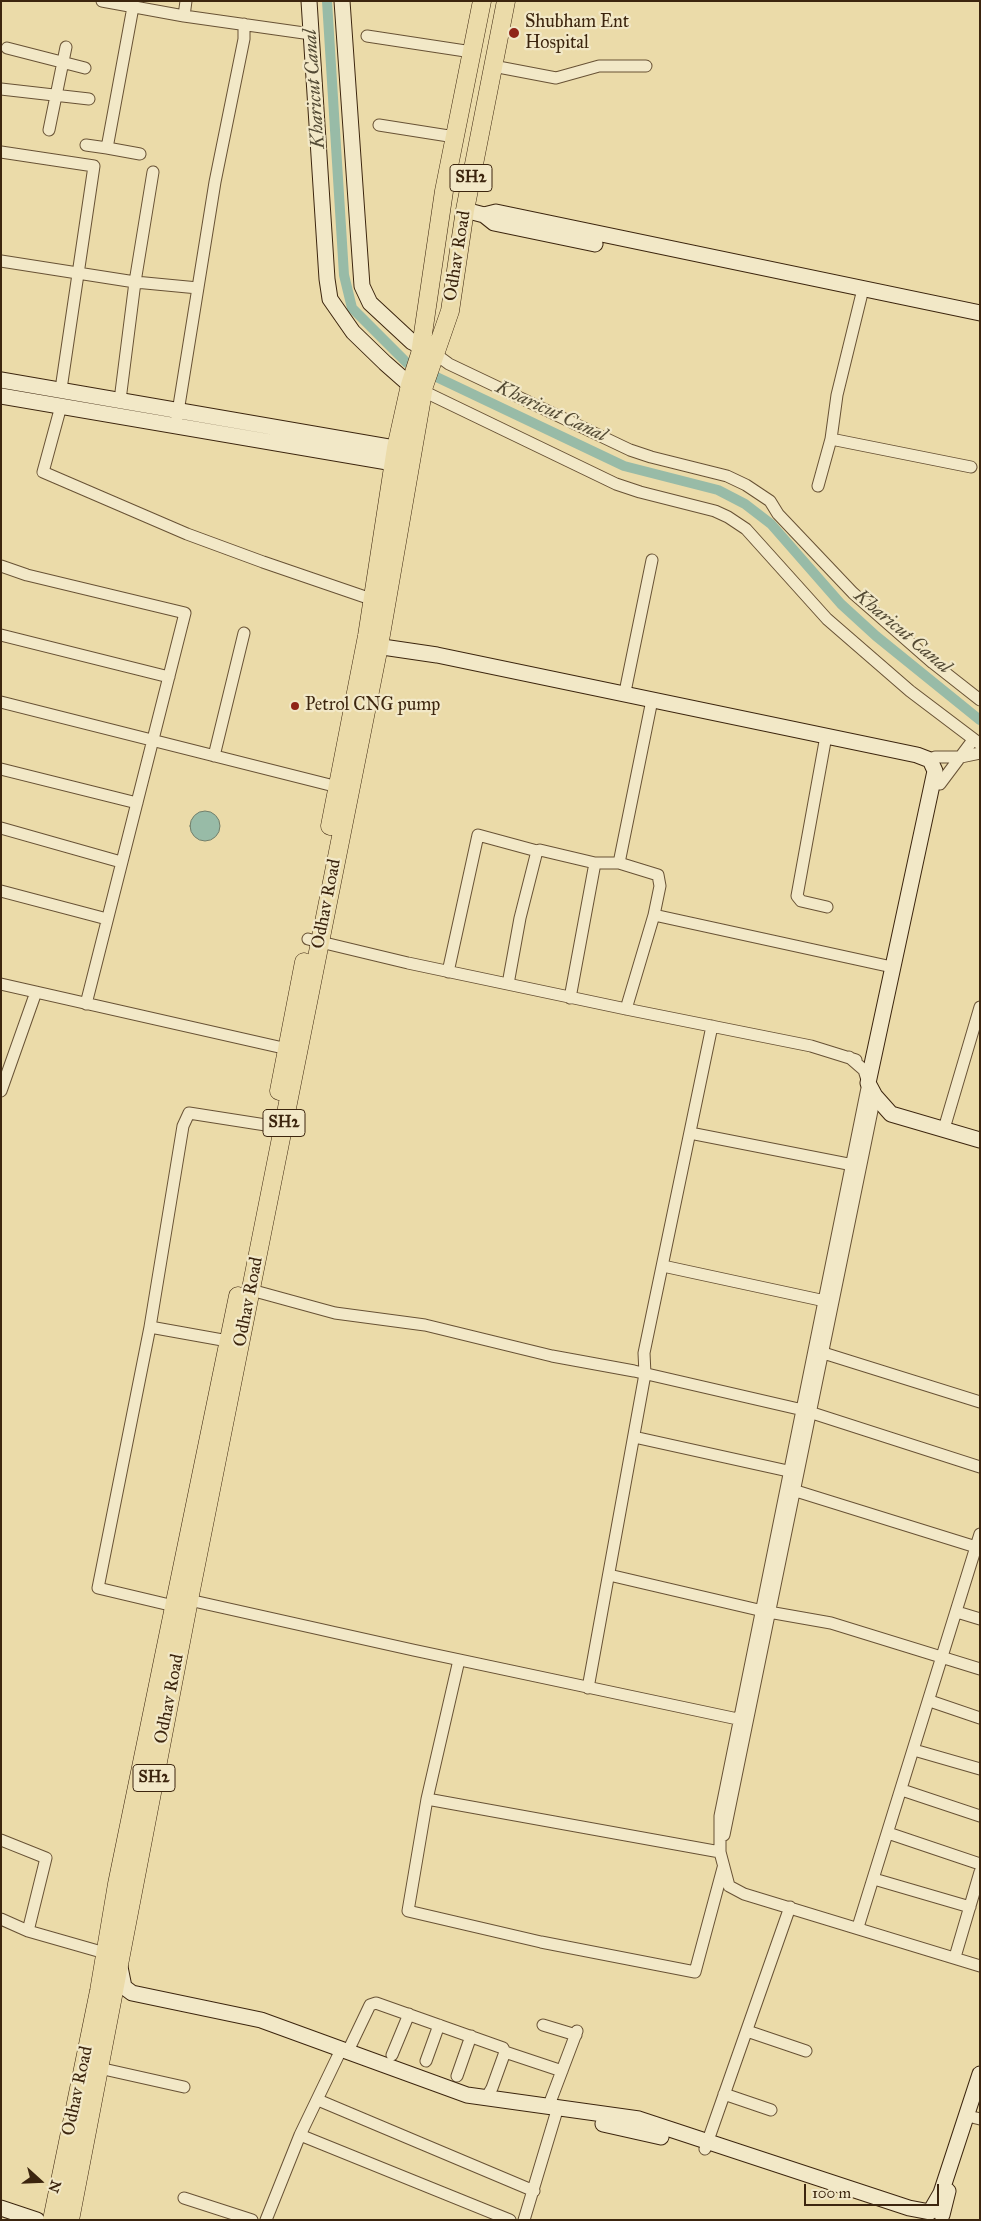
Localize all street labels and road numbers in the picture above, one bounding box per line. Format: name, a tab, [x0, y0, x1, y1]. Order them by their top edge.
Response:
road number: SH2	[450, 164, 492, 192]
street label: Odhav Road	[440, 209, 476, 303]
street label: Odhav Road	[308, 857, 346, 951]
road number: SH2	[263, 1110, 305, 1136]
street label: Odhav Road	[230, 1255, 268, 1349]
street label: Odhav Road	[151, 1652, 189, 1746]
road number: SH2	[133, 1765, 175, 1792]
street label: Odhav Road	[58, 2044, 98, 2138]

